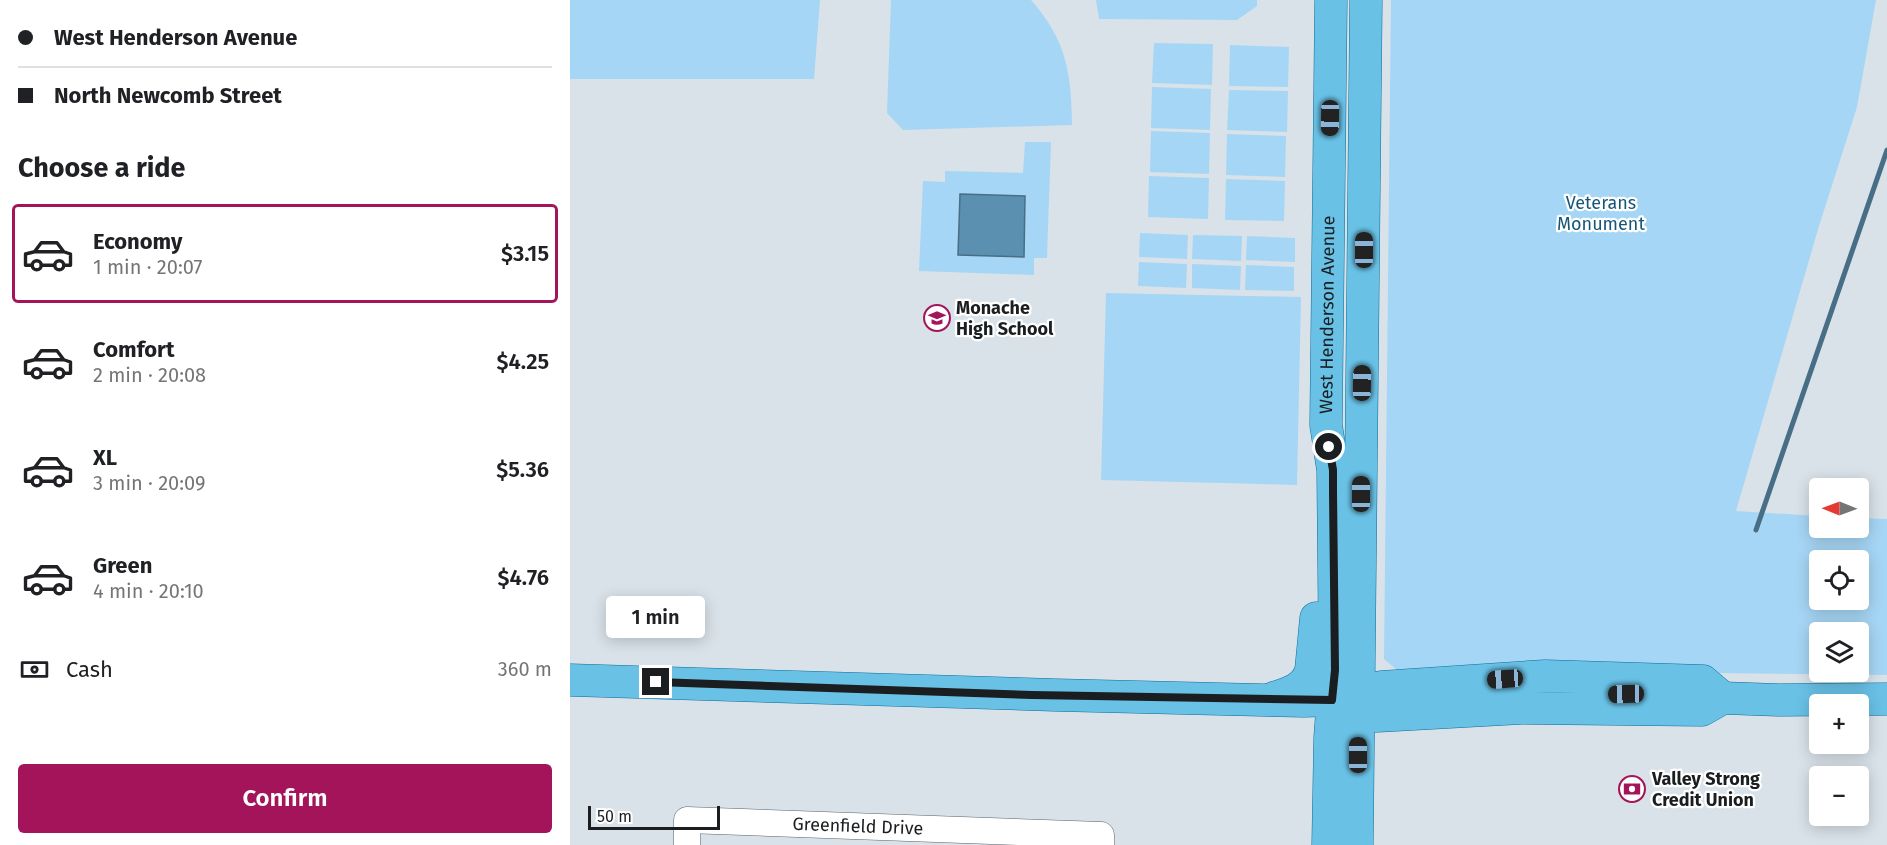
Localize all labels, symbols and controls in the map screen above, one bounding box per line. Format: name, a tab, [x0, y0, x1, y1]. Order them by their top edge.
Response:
text: West Henderson Avenue	[54, 24, 297, 51]
text: North Newcomb Street	[54, 82, 282, 109]
car	[1321, 100, 1339, 136]
text: Choose a ride	[18, 152, 185, 184]
park label: Veterans Monument	[1557, 192, 1645, 235]
street label: West Henderson Avenue	[1315, 216, 1339, 414]
icon: car	[21, 227, 75, 281]
text: Economy	[93, 228, 182, 255]
car	[1355, 232, 1373, 268]
text: $3.15	[501, 240, 549, 267]
text: 1 min · 20:07	[93, 255, 202, 279]
place label: Monache High School	[956, 297, 1054, 340]
school or university icon: Monache High School	[922, 303, 952, 333]
icon: car	[21, 335, 75, 389]
text: Comfort	[93, 336, 174, 363]
text: $4.25	[497, 348, 549, 375]
text: 2 min · 20:08	[93, 363, 206, 387]
car	[1353, 365, 1371, 401]
route start	[1315, 433, 1342, 460]
icon: car	[21, 443, 75, 497]
text: XL	[93, 444, 117, 471]
text: $5.36	[496, 456, 549, 483]
text: 3 min · 20:09	[93, 471, 206, 495]
car	[1352, 476, 1370, 512]
north arrow	[1809, 478, 1869, 538]
map controls	[1809, 478, 1869, 826]
button: locate	[1809, 550, 1869, 610]
icon: car	[21, 551, 75, 605]
text: Green	[93, 552, 152, 579]
text: $4.76	[497, 564, 549, 591]
text: 4 min · 20:10	[93, 579, 204, 603]
callout: 1 min	[606, 595, 706, 637]
text: 1 min	[631, 605, 680, 629]
button: layers	[1809, 622, 1869, 682]
icon: cash	[18, 653, 51, 686]
text: Cash	[66, 656, 113, 683]
text: 360 m	[498, 657, 552, 681]
route end	[642, 668, 669, 695]
car	[1486, 669, 1524, 689]
car	[1608, 685, 1644, 703]
button: +	[1809, 694, 1869, 754]
car	[1349, 737, 1367, 773]
button: Confirm	[18, 764, 552, 833]
button: −	[1809, 766, 1869, 826]
place label: Valley Strong Credit Union	[1651, 768, 1760, 811]
bank icon: Valley Strong Credit Union	[1617, 774, 1647, 804]
scale bar	[588, 803, 720, 830]
text: 50 m	[597, 807, 632, 826]
street label: Greenfield Drive	[792, 813, 924, 840]

